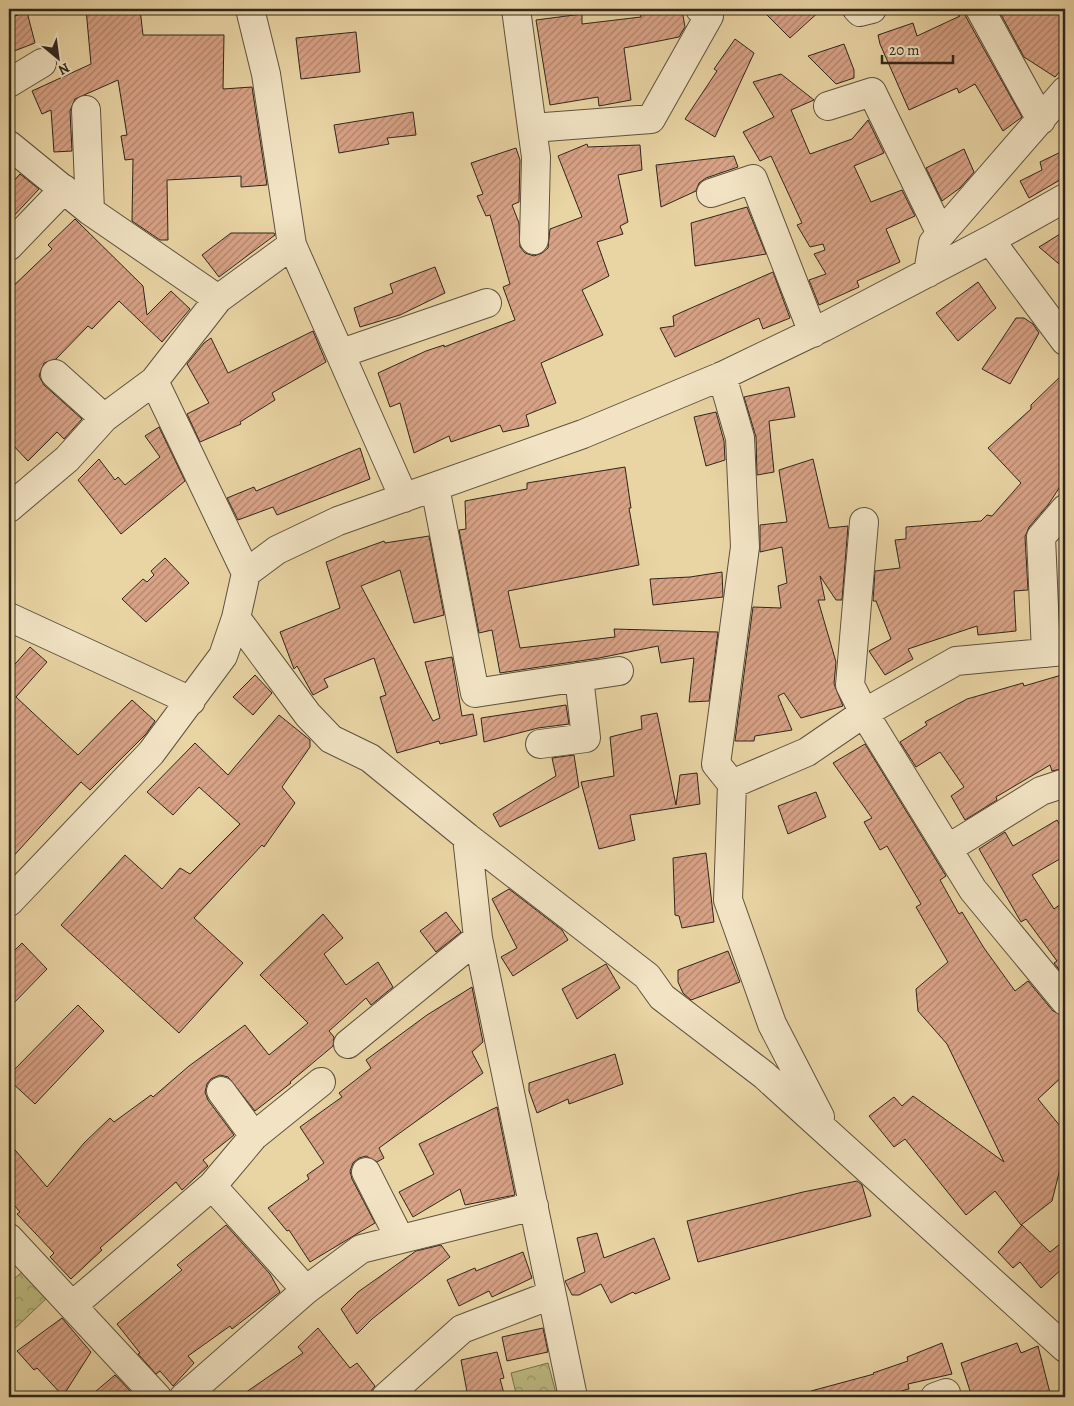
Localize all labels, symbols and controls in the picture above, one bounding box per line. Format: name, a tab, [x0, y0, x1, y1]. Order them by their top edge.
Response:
north arrow	[32, 32, 82, 82]
scale bar	[882, 32, 953, 64]
text: 20 m	[889, 40, 920, 60]
text: N	[55, 58, 73, 80]

